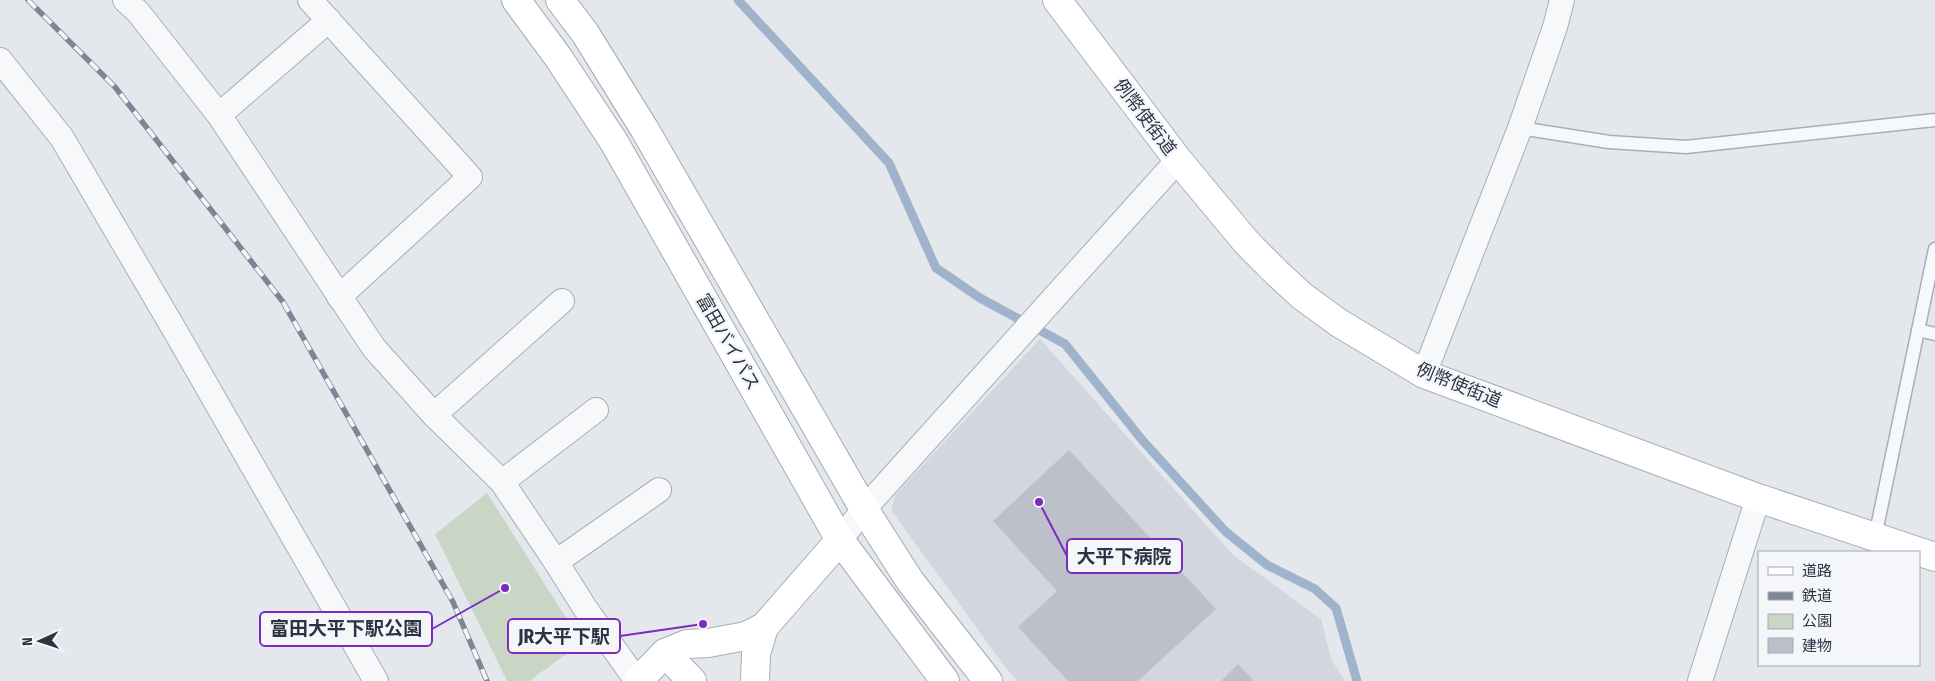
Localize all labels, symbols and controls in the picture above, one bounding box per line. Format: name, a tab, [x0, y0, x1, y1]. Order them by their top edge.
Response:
street label: 例幣使街道	[1109, 74, 1181, 160]
street label: 富田バイパス	[692, 290, 764, 394]
street label: 例幣使街道	[1413, 358, 1505, 412]
callout: 大平下病院	[1067, 539, 1182, 573]
text: 大平下病院	[1076, 545, 1172, 568]
legend	[1758, 551, 1920, 666]
text: 道路	[1802, 562, 1832, 580]
text: 鉄道	[1802, 587, 1832, 605]
callout: 富田大平下駅公園	[260, 612, 432, 646]
text: 公園	[1802, 612, 1832, 630]
north arrow	[15, 616, 65, 666]
text: 富田大平下駅公園	[270, 617, 422, 640]
callout: JR大平下駅	[508, 619, 620, 653]
text: JR大平下駅	[517, 625, 610, 648]
text: N	[19, 637, 36, 646]
text: 建物	[1802, 637, 1832, 655]

